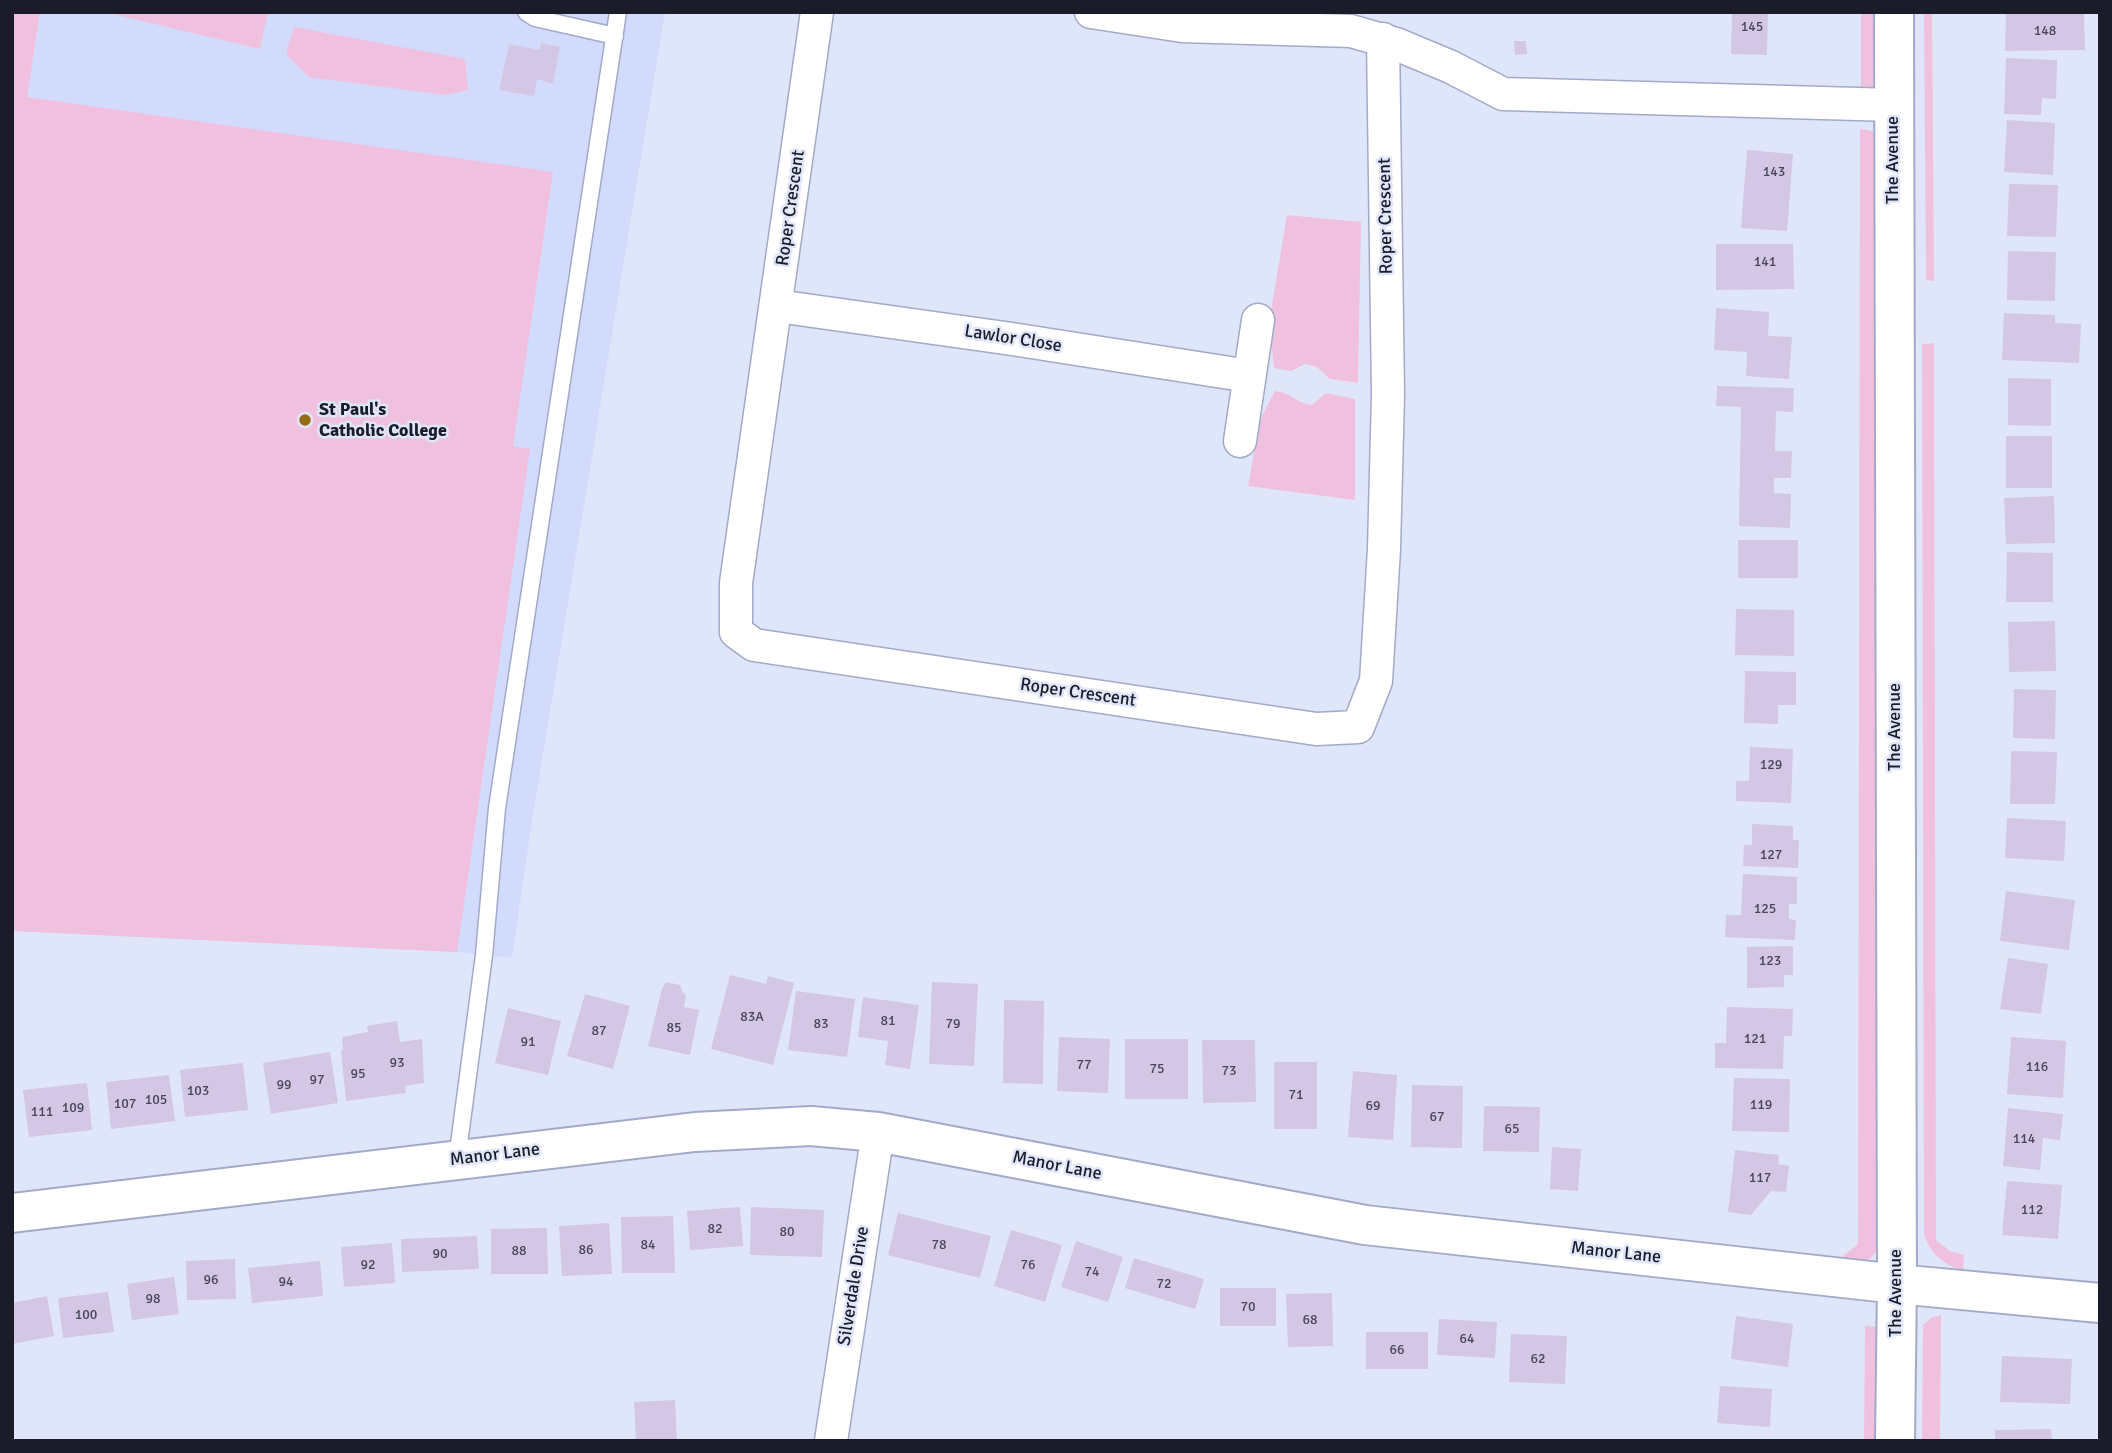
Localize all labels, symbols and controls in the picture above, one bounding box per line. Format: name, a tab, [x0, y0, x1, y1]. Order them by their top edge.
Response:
house number: 145	[1741, 19, 1763, 35]
house number: 148	[2034, 23, 2056, 39]
street label: The Avenue	[1882, 116, 1904, 204]
street label: Roper Crescent	[772, 149, 810, 267]
street label: Roper Crescent	[1374, 158, 1398, 274]
house number: 143	[1763, 164, 1785, 180]
house number: 141	[1754, 254, 1776, 270]
street label: Lawlor Close	[963, 321, 1063, 357]
place label: St Paul's Catholic College	[319, 399, 447, 442]
marker: St Paul's Catholic College	[297, 412, 313, 428]
street label: Roper Crescent	[1019, 674, 1137, 712]
street label: The Avenue	[1884, 683, 1906, 771]
house number: 129	[1760, 757, 1782, 773]
house number: 127	[1760, 847, 1782, 863]
house number: 125	[1754, 901, 1776, 917]
house number: 123	[1759, 953, 1781, 969]
house number: 83A	[740, 1009, 764, 1025]
house number: 81	[880, 1013, 896, 1029]
house number: 83	[813, 1016, 829, 1032]
house number: 79	[945, 1016, 961, 1032]
house number: 85	[666, 1020, 682, 1036]
house number: 87	[591, 1023, 607, 1039]
house number: 121	[1744, 1031, 1766, 1047]
house number: 91	[520, 1034, 536, 1050]
house number: 93	[389, 1055, 405, 1071]
house number: 77	[1076, 1057, 1092, 1073]
house number: 116	[2026, 1059, 2048, 1075]
house number: 75	[1149, 1061, 1165, 1077]
house number: 73	[1221, 1063, 1237, 1079]
house number: 95	[350, 1066, 366, 1082]
house number: 97	[309, 1072, 325, 1088]
house number: 99	[276, 1077, 292, 1093]
house number: 103	[187, 1083, 209, 1099]
house number: 71	[1288, 1087, 1304, 1103]
house number: 105	[145, 1092, 167, 1108]
house number: 107	[114, 1096, 136, 1112]
house number: 119	[1750, 1097, 1772, 1113]
house number: 69	[1365, 1098, 1381, 1114]
house number: 109	[62, 1100, 84, 1116]
house number: 111	[31, 1104, 53, 1120]
house number: 67	[1429, 1109, 1445, 1125]
house number: 65	[1504, 1121, 1520, 1137]
house number: 114	[2013, 1131, 2035, 1147]
street label: Manor Lane	[449, 1139, 541, 1171]
street label: Manor Lane	[1010, 1147, 1104, 1185]
house number: 117	[1749, 1170, 1771, 1186]
house number: 112	[2021, 1202, 2043, 1218]
house number: 82	[707, 1221, 723, 1237]
house number: 80	[779, 1224, 795, 1240]
street label: Silverdale Drive	[834, 1225, 874, 1347]
house number: 84	[640, 1237, 656, 1253]
house number: 78	[931, 1237, 947, 1253]
street label: Manor Lane	[1570, 1238, 1662, 1268]
house number: 86	[578, 1242, 594, 1258]
house number: 88	[511, 1243, 527, 1259]
house number: 90	[432, 1246, 448, 1262]
street label: The Avenue	[1885, 1249, 1907, 1337]
house number: 92	[360, 1257, 376, 1273]
house number: 76	[1020, 1257, 1036, 1273]
house number: 74	[1084, 1264, 1100, 1280]
house number: 96	[203, 1272, 219, 1288]
house number: 94	[278, 1274, 294, 1290]
house number: 72	[1156, 1276, 1172, 1292]
house number: 98	[145, 1291, 161, 1307]
house number: 70	[1240, 1299, 1256, 1315]
house number: 100	[75, 1307, 97, 1323]
house number: 68	[1302, 1312, 1318, 1328]
house number: 64	[1459, 1331, 1475, 1347]
house number: 66	[1389, 1342, 1405, 1358]
house number: 62	[1530, 1351, 1546, 1367]

